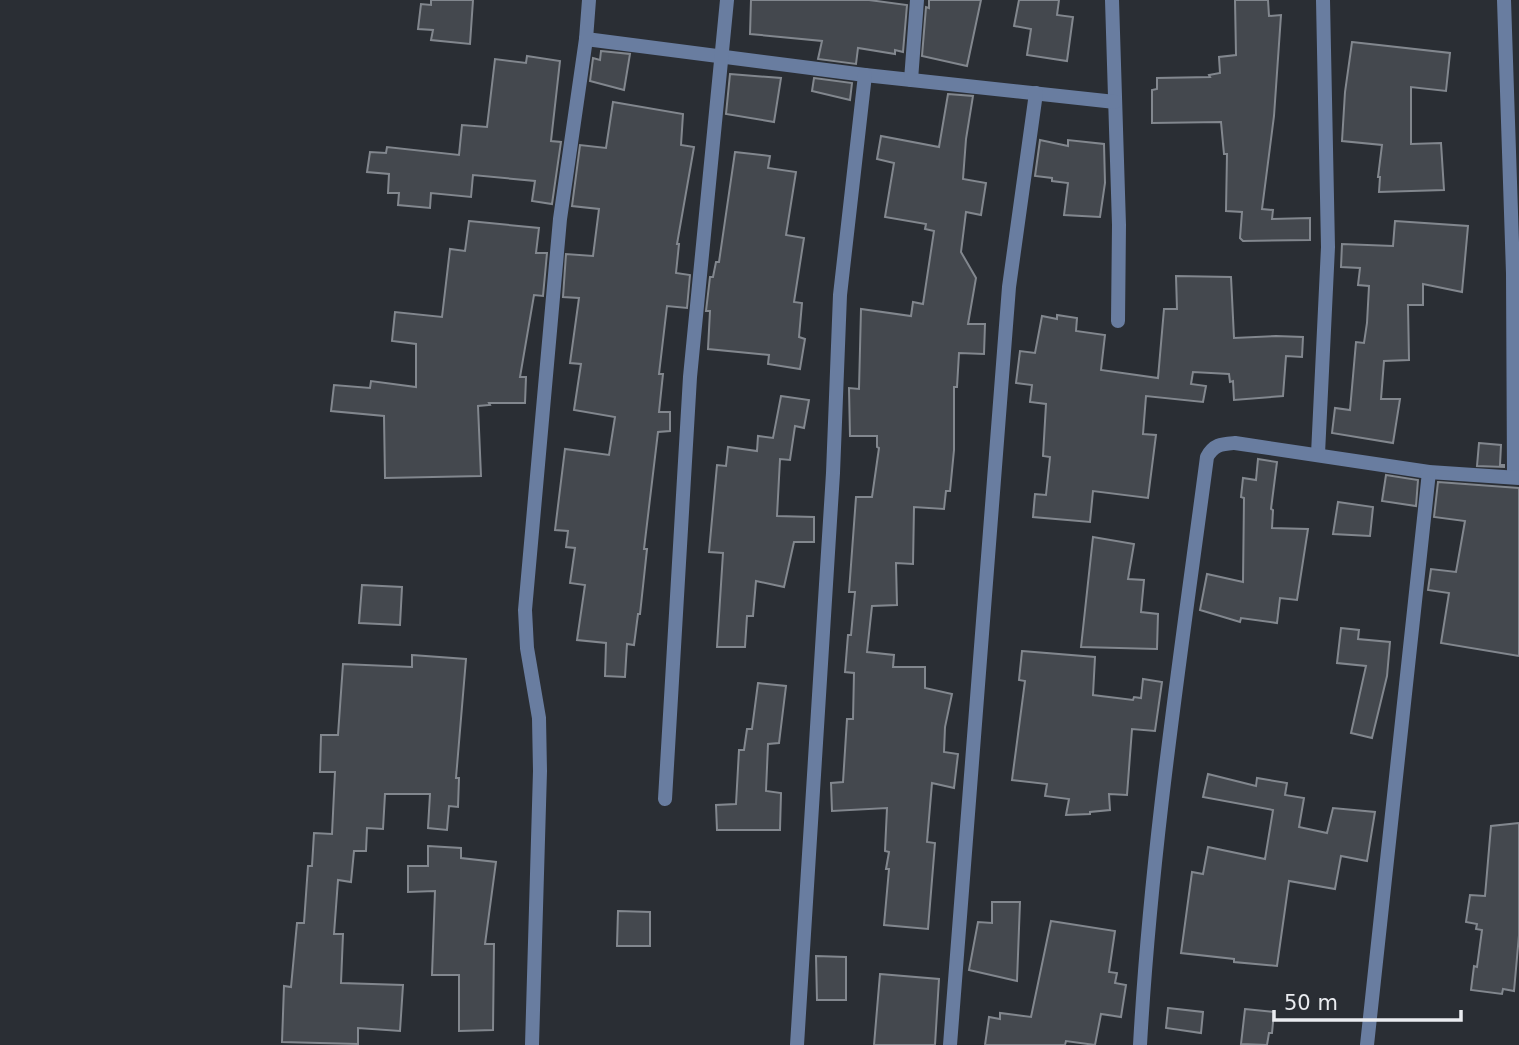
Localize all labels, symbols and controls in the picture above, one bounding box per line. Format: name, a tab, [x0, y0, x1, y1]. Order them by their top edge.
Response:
scale bar	[1274, 978, 1461, 1022]
text: 50 m	[1284, 991, 1338, 1015]

